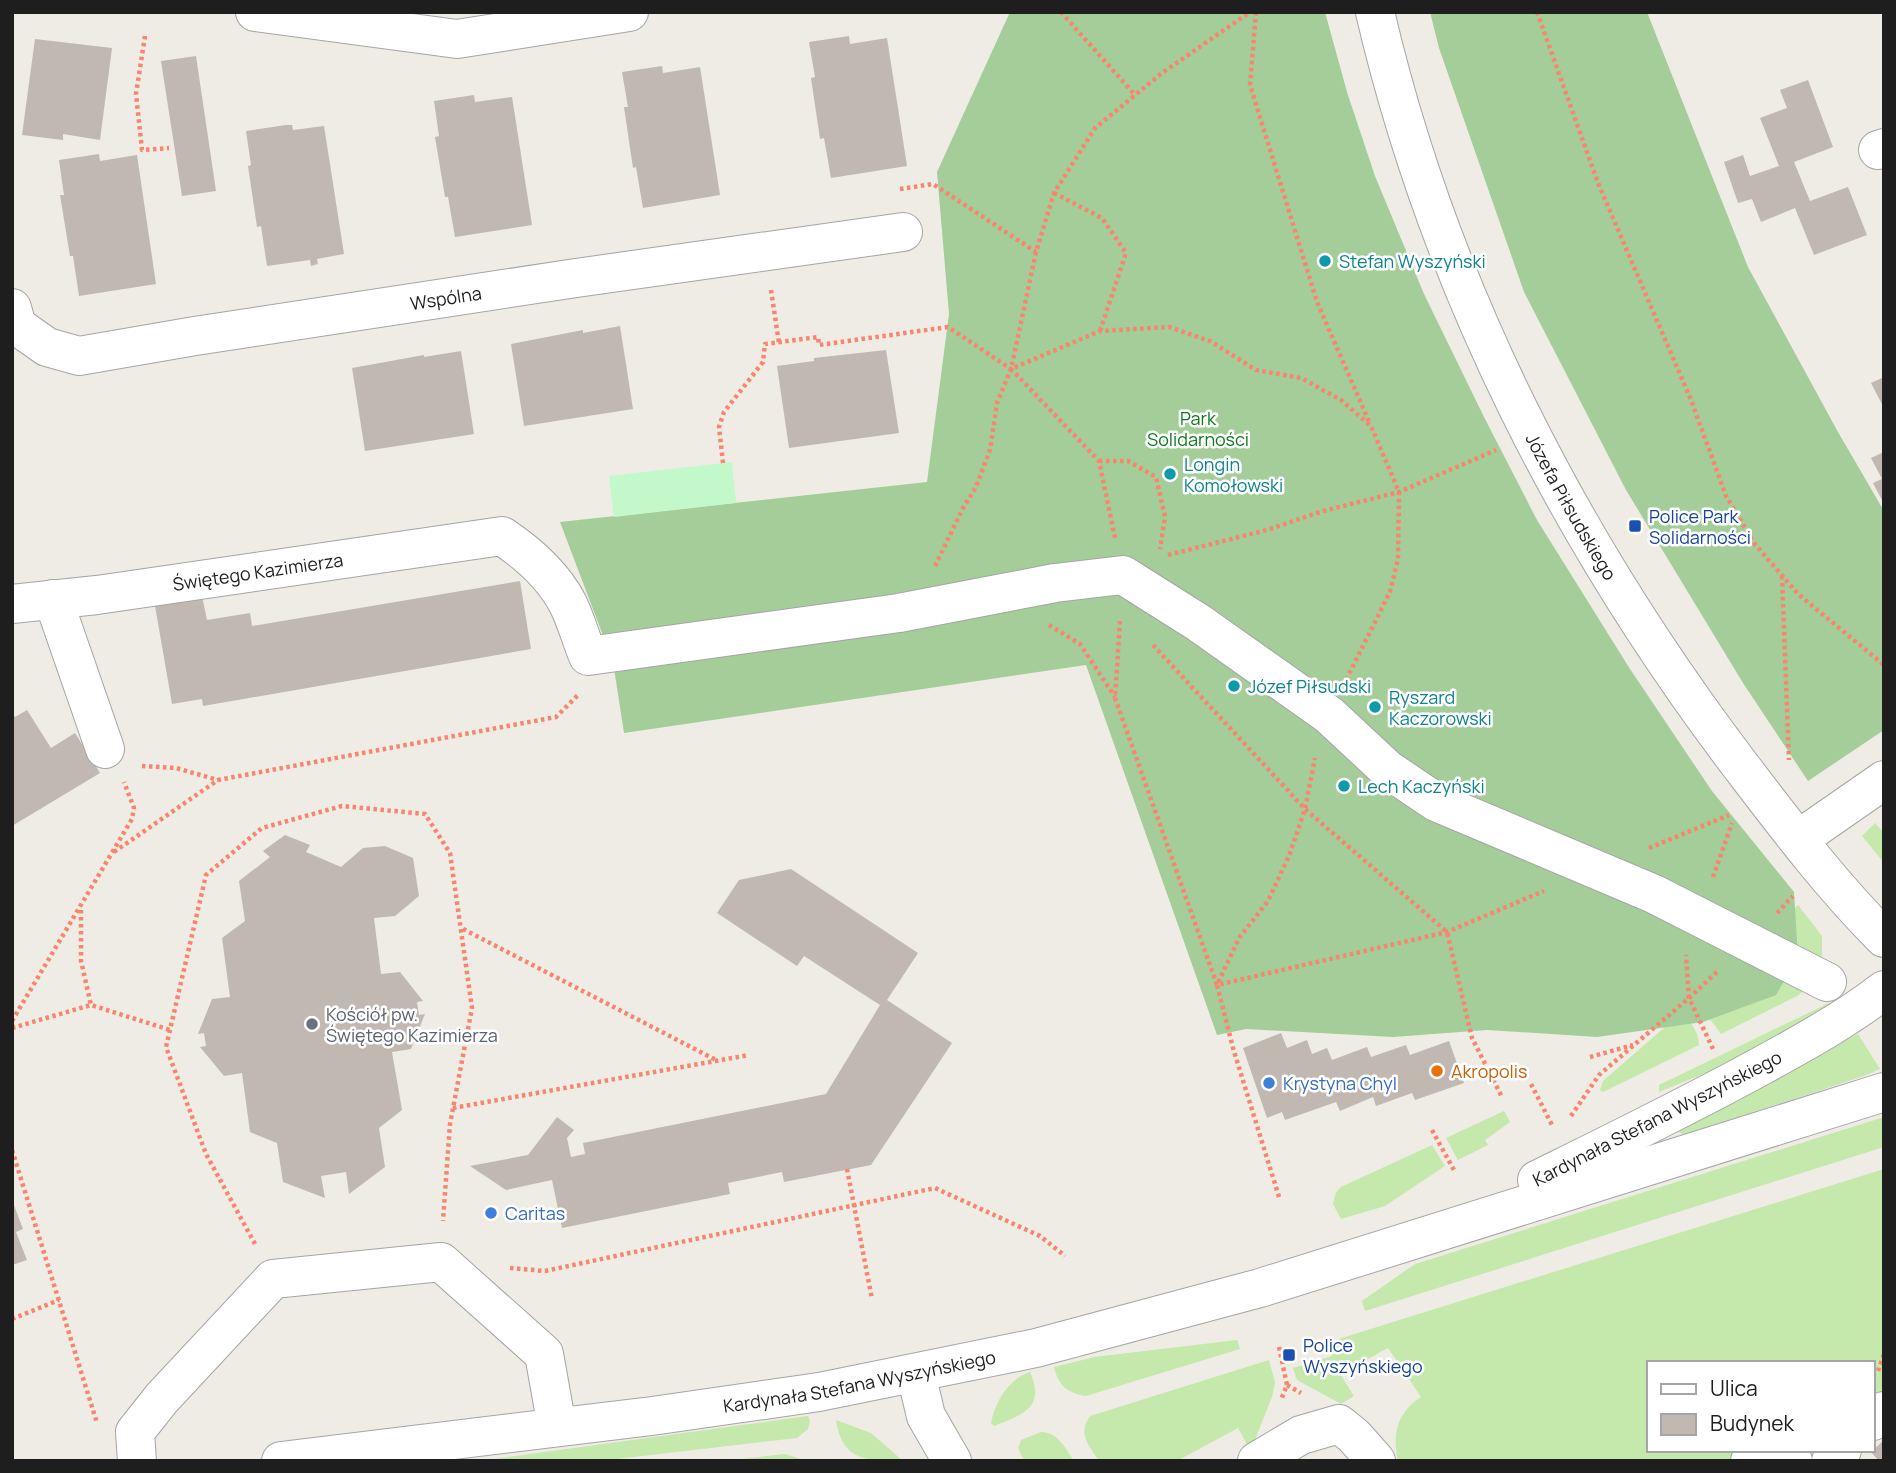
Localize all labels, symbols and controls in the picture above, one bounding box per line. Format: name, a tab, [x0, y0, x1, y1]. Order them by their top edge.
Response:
place label: Stefan Wyszyński	[1339, 249, 1486, 273]
marker: Stefan Wyszyński	[1317, 253, 1333, 269]
street label: Wspólna	[408, 281, 483, 315]
park label: Park Solidarności	[1147, 406, 1249, 451]
street label: Józefa Piłsudskiego	[1521, 429, 1622, 584]
place label: Longin Komołowski	[1184, 452, 1283, 497]
marker: Longin Komołowski	[1162, 466, 1178, 482]
place label: Police Park Solidarności	[1649, 504, 1751, 549]
marker: Police Park Solidarności	[1627, 518, 1643, 534]
street label: Świętego Kazimierza	[171, 547, 345, 596]
place label: Józef Piłsudski	[1248, 674, 1371, 698]
marker: Józef Piłsudski	[1226, 678, 1242, 694]
place label: Ryszard Kaczorowski	[1389, 685, 1492, 730]
marker: Ryszard Kaczorowski	[1367, 699, 1383, 715]
place label: Lech Kaczyński	[1358, 774, 1485, 798]
marker: Lech Kaczyński	[1336, 778, 1352, 794]
place label: Kościół pw. Świętego Kazimierza	[326, 1002, 498, 1047]
marker: Kościół pw. Świętego Kazimierza	[304, 1016, 320, 1032]
street label: Kardynała Stefana Wyszyńskiego	[1528, 1045, 1786, 1191]
place label: Akropolis	[1451, 1059, 1527, 1083]
marker: Akropolis	[1429, 1063, 1445, 1079]
place label: Krystyna Chyl	[1283, 1071, 1397, 1095]
marker: Krystyna Chyl	[1261, 1075, 1277, 1091]
place label: Caritas	[505, 1201, 565, 1225]
marker: Caritas	[483, 1205, 499, 1221]
place label: Police Wyszyńskiego	[1303, 1333, 1423, 1378]
street label: Kardynała Stefana Wyszyńskiego	[722, 1345, 998, 1418]
marker: Police Wyszyńskiego	[1281, 1347, 1297, 1363]
legend	[1647, 1361, 1875, 1452]
text: Ulica	[1710, 1374, 1758, 1402]
text: Budynek	[1710, 1409, 1795, 1437]

